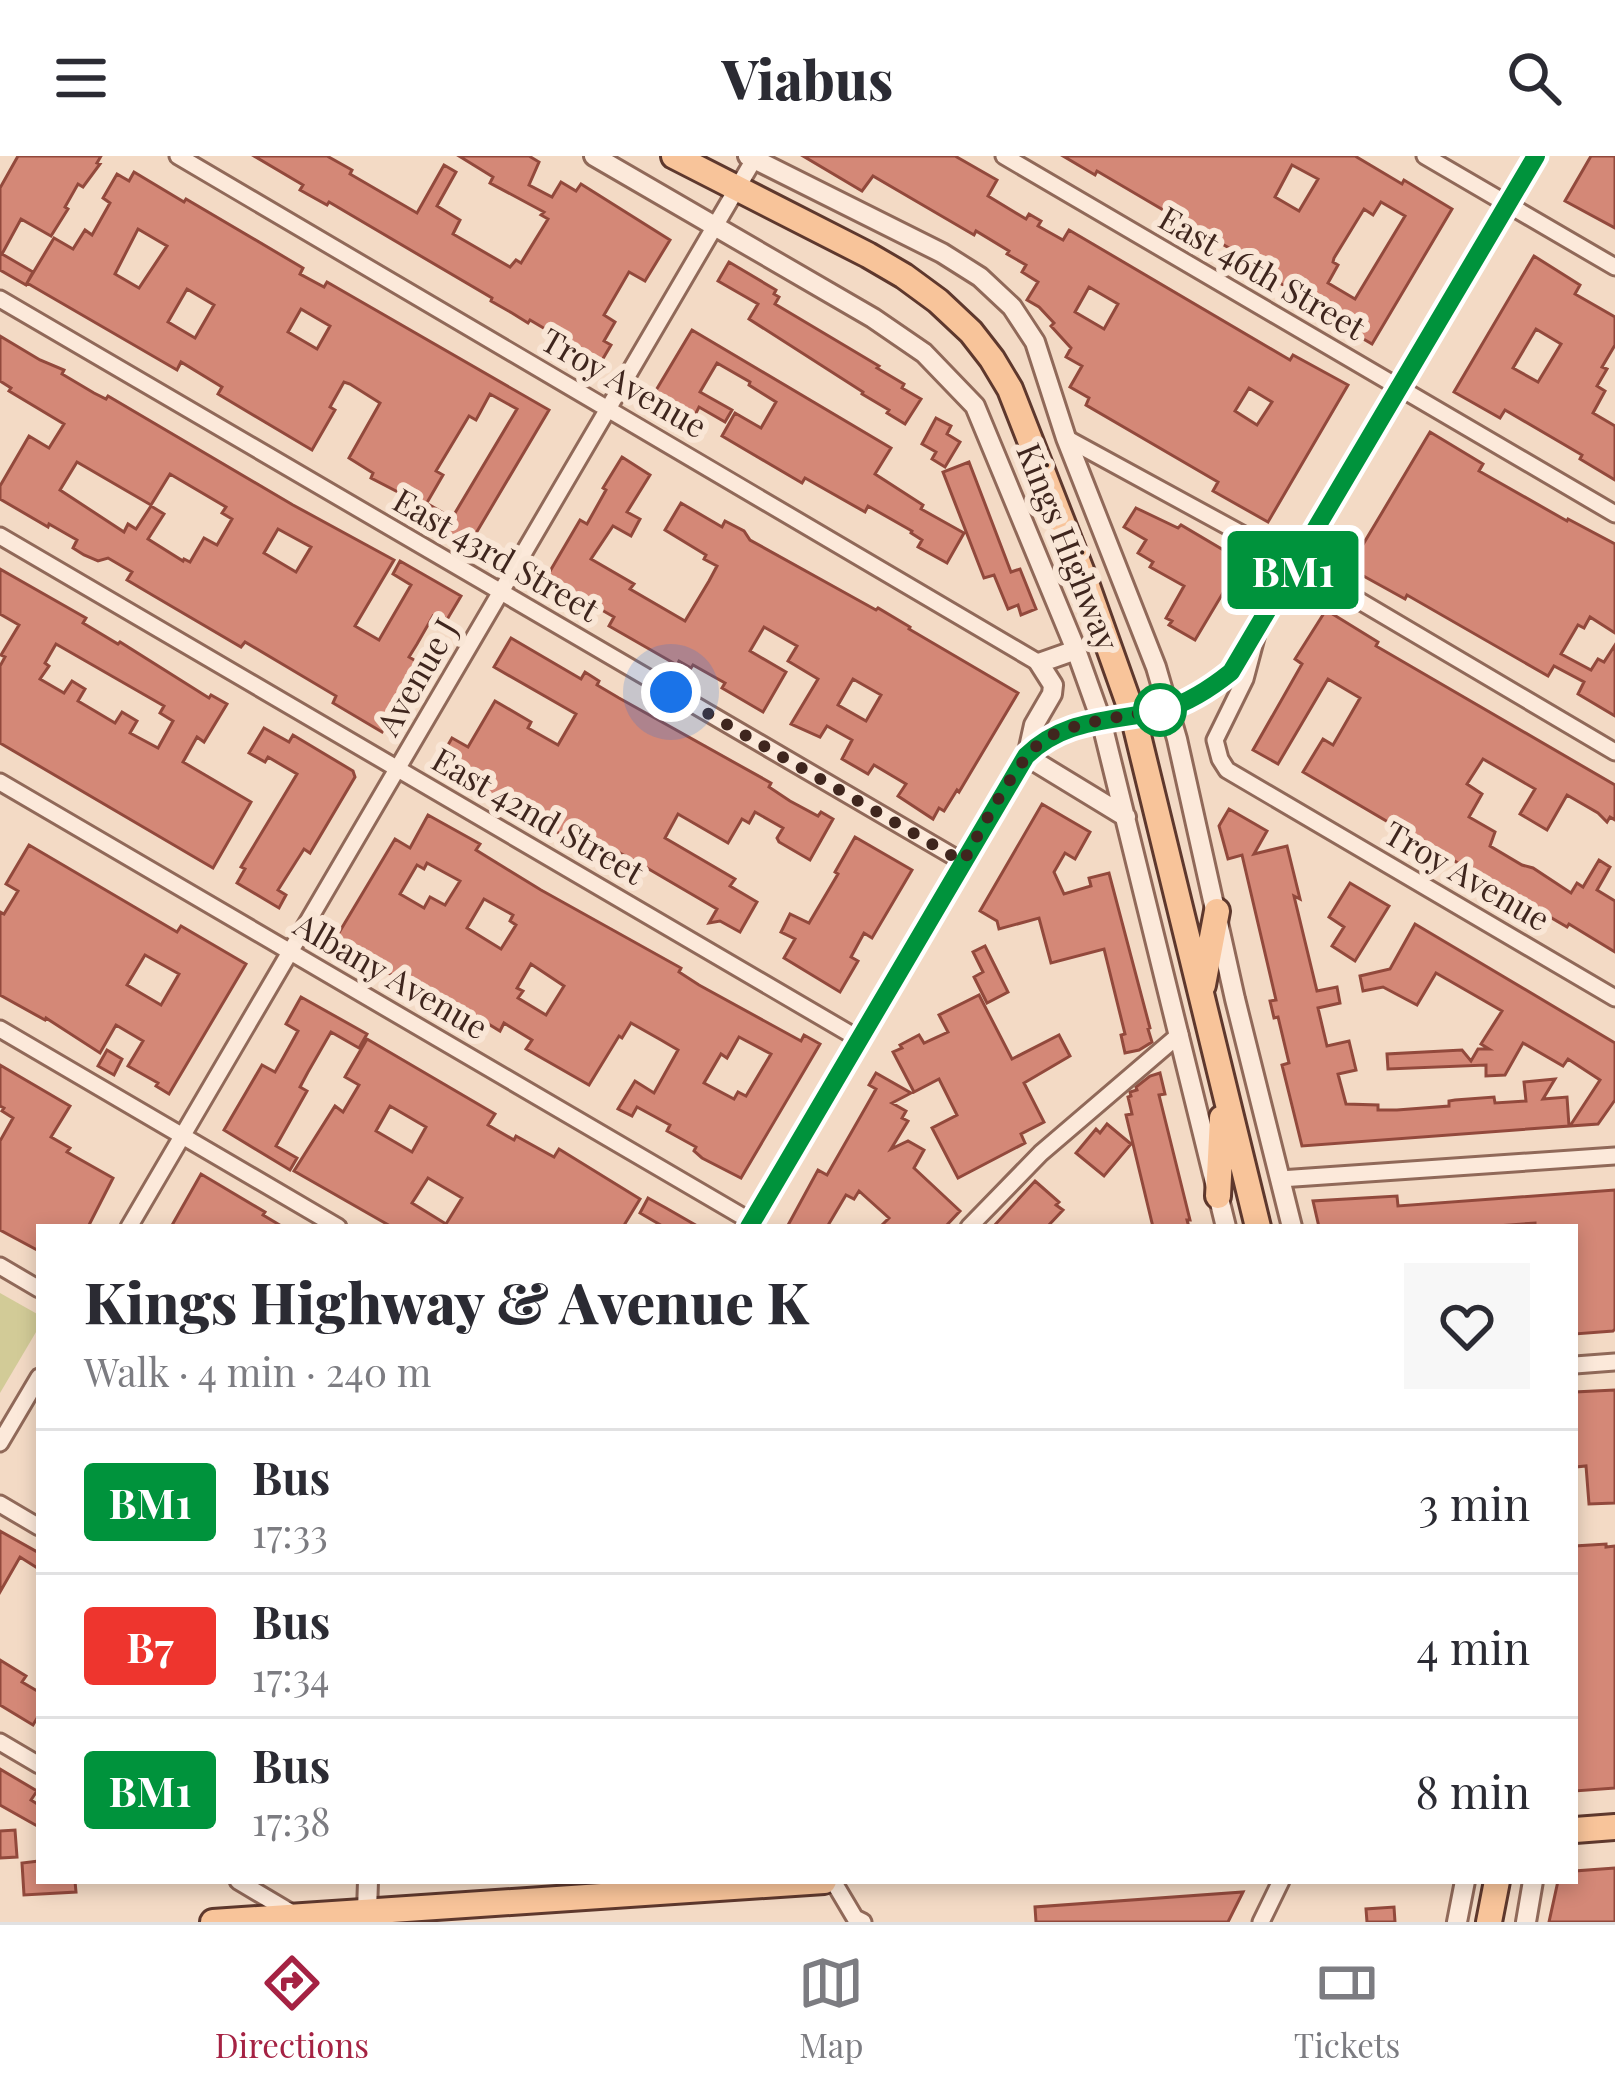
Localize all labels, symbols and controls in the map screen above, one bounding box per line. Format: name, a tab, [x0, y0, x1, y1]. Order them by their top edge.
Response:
text: Viabus	[722, 42, 893, 114]
icon: menu	[48, 45, 114, 111]
icon: search	[1501, 45, 1567, 111]
street label: East 46th Street	[1152, 194, 1375, 349]
street label: Troy Avenue	[534, 316, 716, 446]
street label: Kings Highway	[1008, 436, 1132, 657]
street label: East 43rd Street	[386, 477, 609, 631]
line badge: BM1	[1224, 531, 1362, 609]
text: BM1	[1251, 542, 1335, 598]
street label: Avenue J	[364, 610, 466, 743]
your location	[641, 662, 701, 722]
unlabelled marker	[1135, 685, 1185, 735]
street label: East 42nd Street	[425, 736, 654, 893]
street label: Troy Avenue	[1377, 809, 1559, 939]
street label: Albany Avenue	[286, 901, 497, 1047]
text: Kings Highway & Avenue K	[84, 1262, 809, 1338]
button: heart	[1404, 1263, 1530, 1389]
text: Walk · 4 min · 240 m	[84, 1345, 432, 1397]
text: Bus	[252, 1446, 330, 1506]
text: 3 min	[1418, 1472, 1530, 1532]
text: BM1	[108, 1474, 192, 1530]
text: 17:33	[252, 1506, 328, 1558]
text: Bus	[252, 1590, 330, 1650]
text: 4 min	[1417, 1616, 1530, 1676]
text: B7	[126, 1618, 174, 1674]
text: 17:34	[252, 1650, 330, 1702]
text: Bus	[252, 1734, 330, 1794]
text: 8 min	[1415, 1760, 1530, 1820]
text: BM1	[108, 1762, 192, 1818]
text: 17:38	[252, 1794, 331, 1846]
tab: Directions	[215, 1950, 369, 2066]
tab: Map	[798, 1950, 864, 2066]
tab: Tickets	[1294, 1950, 1400, 2066]

